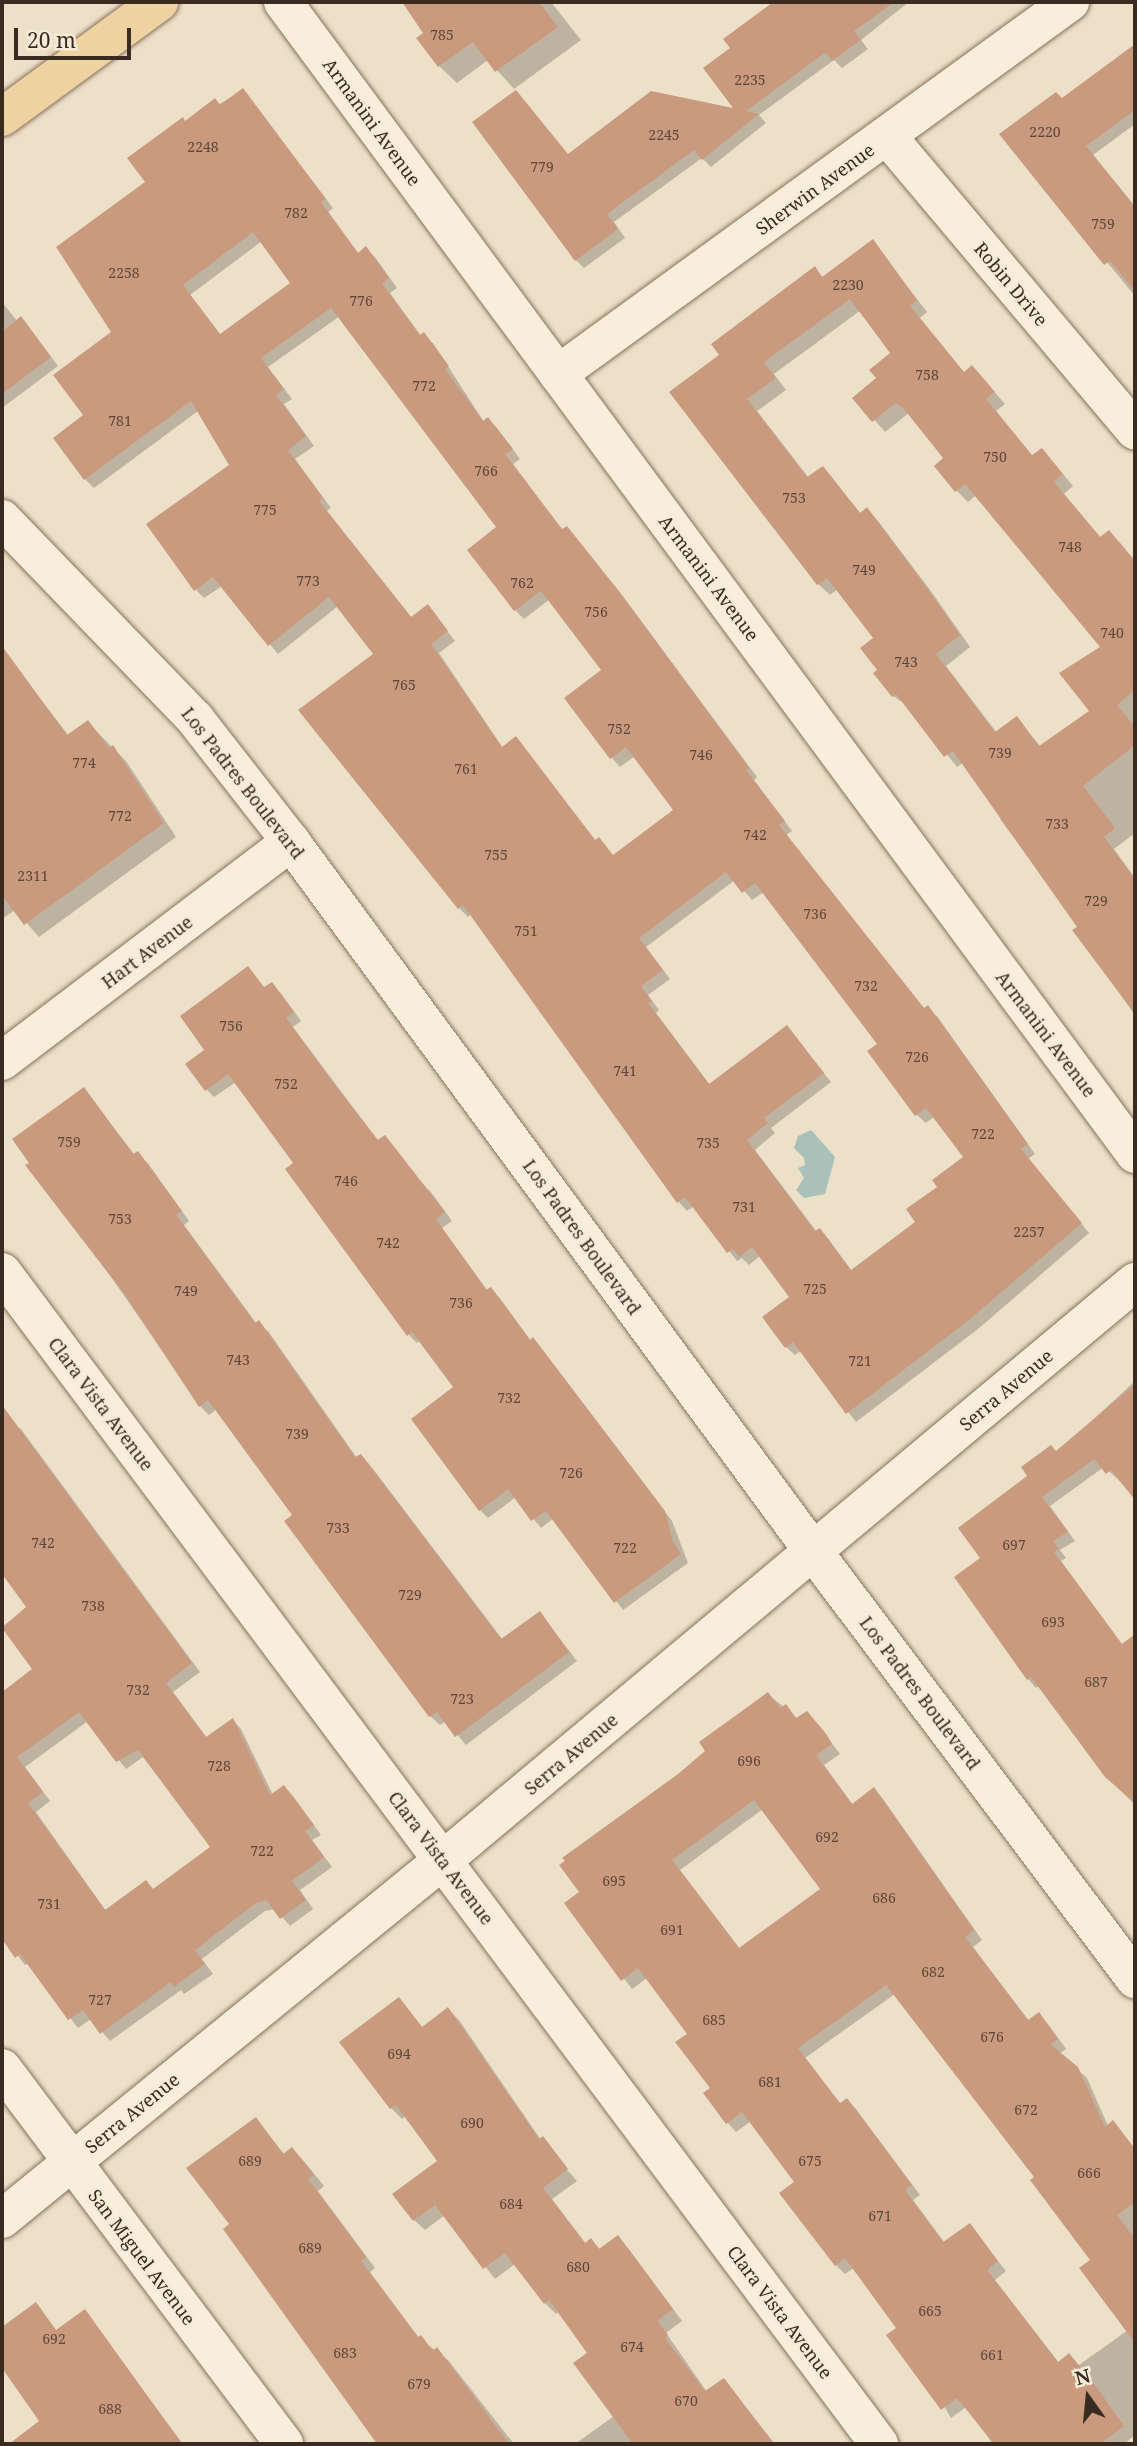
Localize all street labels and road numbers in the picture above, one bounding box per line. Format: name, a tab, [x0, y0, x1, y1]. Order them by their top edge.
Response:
street label: Armanini Avenue	[319, 54, 425, 190]
street label: Sherwin Avenue	[752, 139, 878, 239]
street label: Robin Drive	[970, 238, 1052, 330]
street label: Armanini Avenue	[655, 511, 763, 645]
street label: Los Padres Boulevard	[177, 703, 309, 863]
street label: Hart Avenue	[97, 911, 197, 993]
street label: Armanini Avenue	[992, 967, 1100, 1101]
street label: Los Padres Boulevard	[519, 1155, 645, 1319]
street label: Clara Vista Avenue	[44, 1333, 158, 1475]
street label: Serra Avenue	[955, 1345, 1057, 1435]
street label: Los Padres Boulevard	[855, 1612, 985, 1774]
street label: Serra Avenue	[520, 1709, 622, 1799]
street label: Clara Vista Avenue	[384, 1787, 498, 1929]
street label: Serra Avenue	[80, 2068, 184, 2158]
street label: San Miguel Avenue	[84, 2185, 200, 2329]
street label: Clara Vista Avenue	[723, 2241, 837, 2383]

